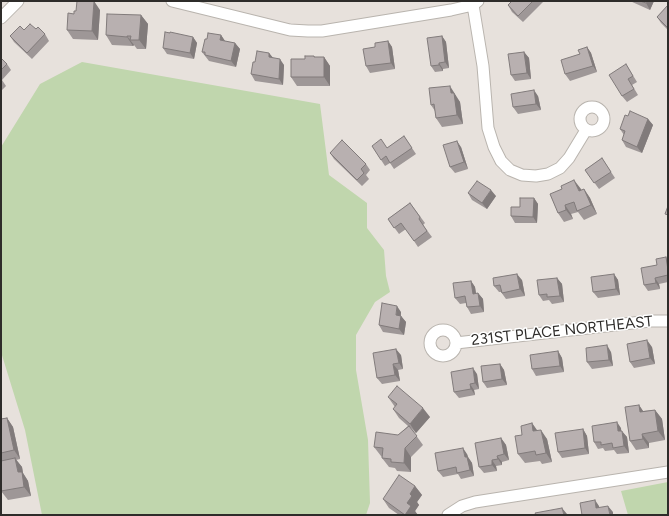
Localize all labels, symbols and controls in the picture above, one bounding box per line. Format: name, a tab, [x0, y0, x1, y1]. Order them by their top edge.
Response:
street label: 231ST PLACE NORTHEAST	[470, 313, 654, 349]

